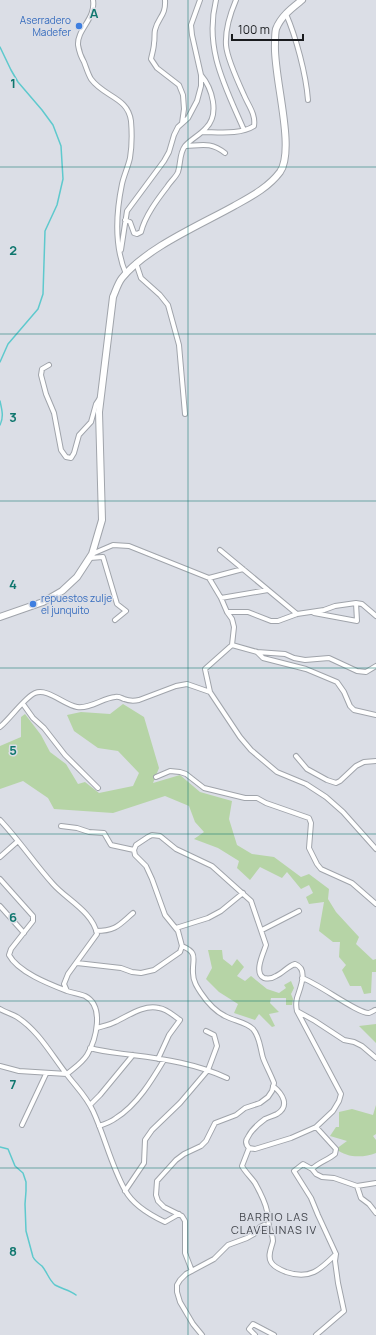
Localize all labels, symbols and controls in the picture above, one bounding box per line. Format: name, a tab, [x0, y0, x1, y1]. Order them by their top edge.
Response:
text: A	[90, 4, 99, 22]
place label: Aserradero Madefer	[20, 13, 71, 39]
scale bar	[232, 16, 303, 42]
marker: Aserradero Madefer	[74, 21, 84, 31]
text: 100 m	[238, 21, 270, 38]
text: 1	[10, 74, 16, 92]
text: 2	[9, 241, 17, 259]
text: 3	[9, 408, 17, 426]
text: 4	[9, 575, 17, 593]
place label: repuestos zulje el junquito	[41, 591, 112, 617]
marker: repuestos zulje el junquito	[28, 599, 38, 609]
text: 5	[9, 741, 17, 759]
text: 6	[9, 908, 17, 926]
text: 7	[10, 1075, 17, 1093]
district label: BARRIO LAS CLAVELINAS IV	[231, 1209, 317, 1237]
text: 8	[9, 1242, 17, 1260]

